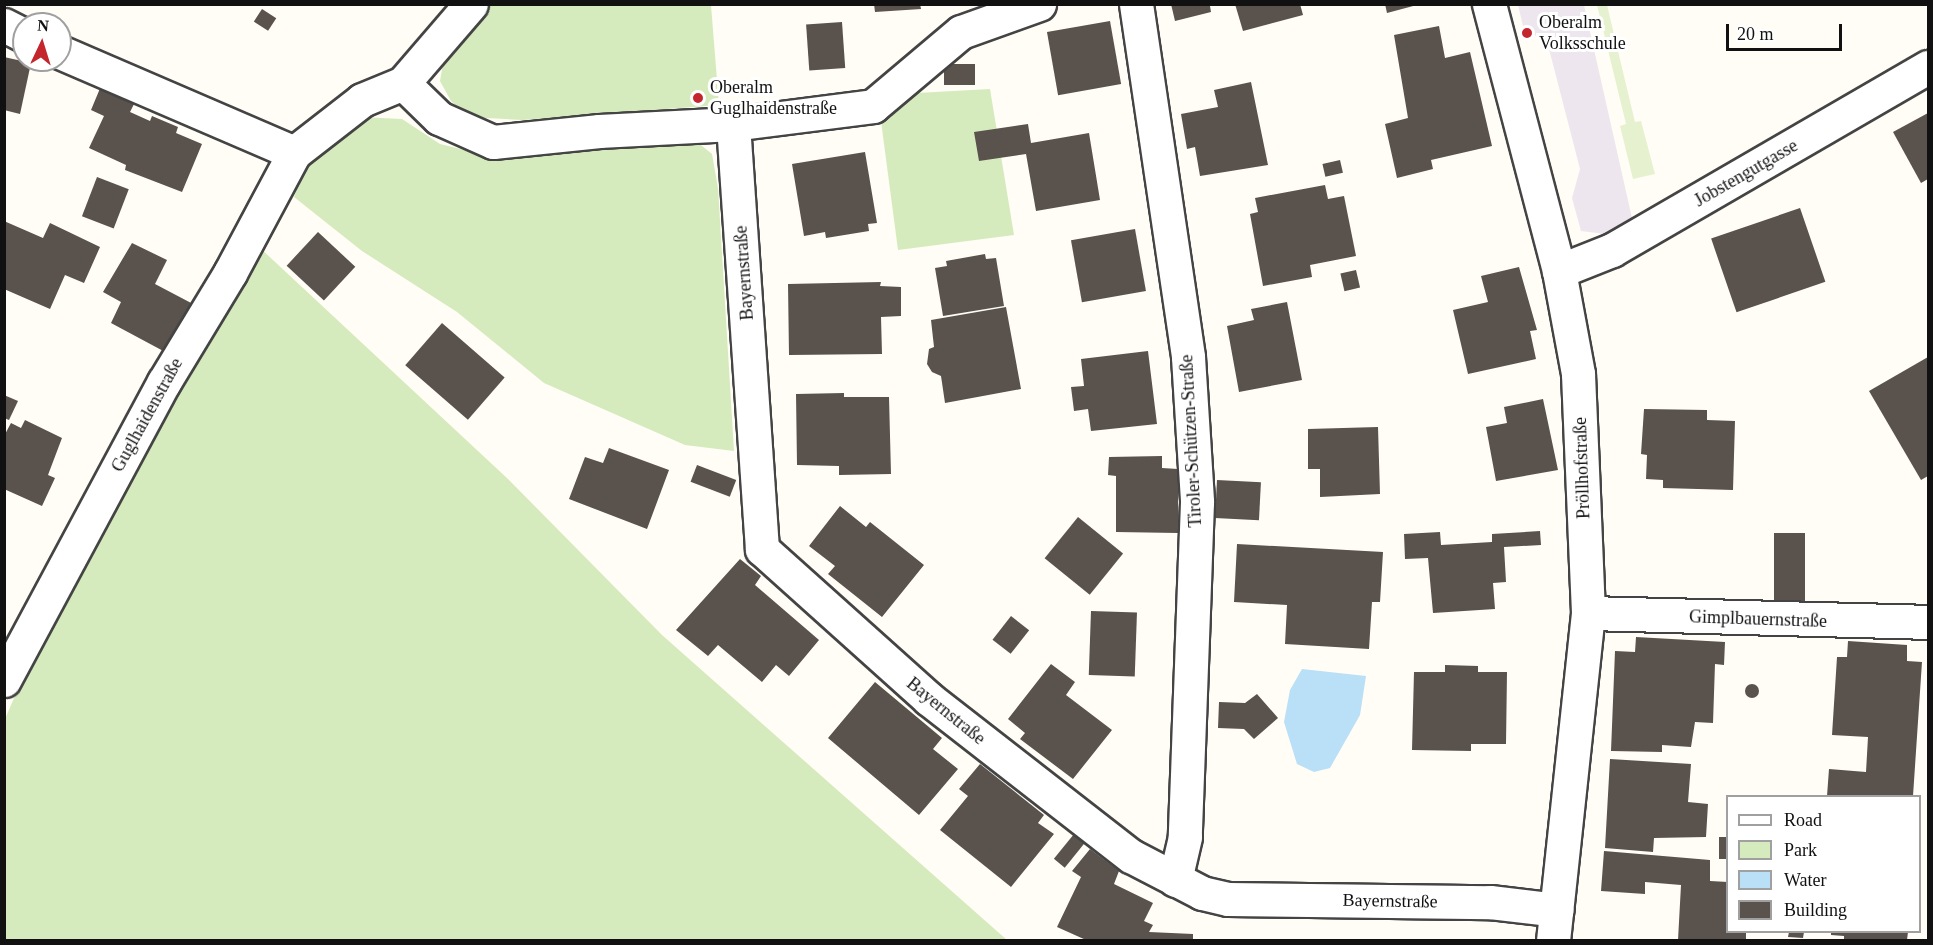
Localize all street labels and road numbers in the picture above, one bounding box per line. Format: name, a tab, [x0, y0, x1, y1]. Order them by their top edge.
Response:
street label: Jobstengutgasse	[1690, 135, 1802, 211]
street label: Bayernstraße	[730, 225, 758, 321]
street label: Guglhaidenstraße	[107, 354, 187, 476]
street label: Tiroler-Schützen-Straße	[1176, 354, 1206, 528]
street label: Pröllhofstraße	[1569, 417, 1595, 519]
street label: Gimplbauernstraße	[1689, 606, 1827, 632]
street label: Bayernstraße	[902, 673, 990, 749]
street label: Bayernstraße	[1342, 889, 1438, 913]

